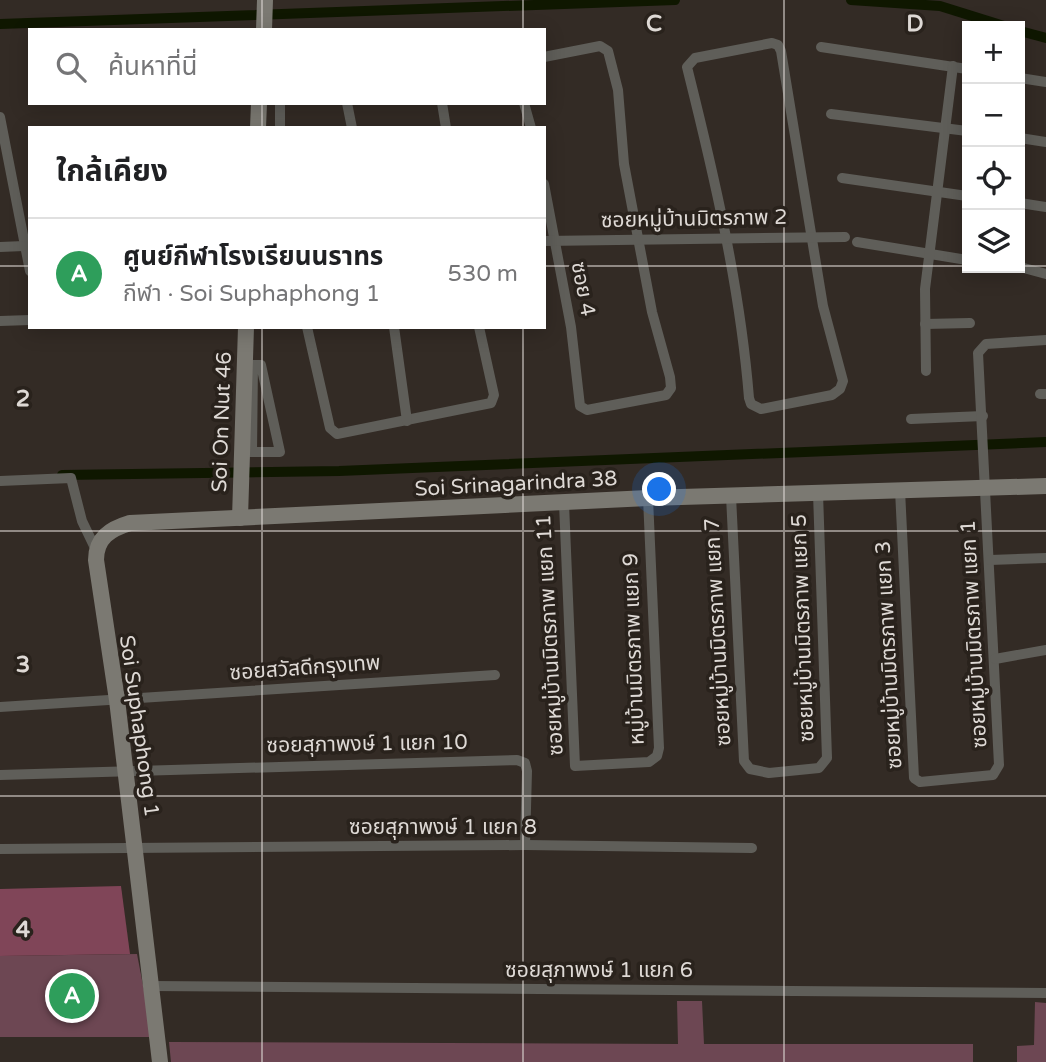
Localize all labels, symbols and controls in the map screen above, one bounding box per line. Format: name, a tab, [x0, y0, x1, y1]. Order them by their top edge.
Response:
text: C	[646, 10, 662, 38]
text: D	[906, 10, 924, 38]
map controls	[962, 21, 1025, 273]
button: +	[962, 21, 1025, 84]
search box	[28, 28, 546, 105]
icon: search	[52, 48, 90, 86]
text: ค้นหาที่นี่	[108, 51, 198, 82]
button: −	[962, 84, 1025, 147]
button: locate	[962, 147, 1025, 210]
text: ใกล้เคียง	[56, 153, 168, 190]
street label: ซอยหมู่บ้านมิตรภาพ 2	[601, 205, 787, 233]
button: layers	[962, 210, 1025, 273]
text: ศูนย์กีฬาโรงเรียนนราทร	[123, 241, 383, 272]
text: A	[70, 260, 88, 288]
text: 530 m	[448, 260, 518, 288]
street label: ซอย 4	[565, 260, 601, 318]
text: กีฬา · Soi Suphaphong 1	[123, 280, 380, 308]
street label: Soi On Nut 46	[207, 351, 237, 493]
text: 2	[16, 385, 30, 413]
street label: Soi Srinagarindra 38	[414, 466, 618, 502]
your location	[642, 472, 676, 506]
street label: ซอยหมู่บ้านมิตรภาพ แยก 5	[787, 513, 819, 743]
street label: ซอยหมู่บ้านมิตรภาพ แยก 11	[531, 514, 569, 756]
street label: ซอยหมู่บ้านมิตรภาพ แยก 7	[700, 517, 736, 747]
street label: ซอยหมู่บ้านมิตรภาพ แยก 1	[956, 519, 992, 749]
street label: ซอยหมู่บ้านมิตรภาพ แยก 3	[871, 540, 907, 770]
street label: หมู่บ้านมิตรภาพ แยก 9	[618, 553, 650, 745]
street label: Soi Suphaphong 1	[114, 634, 164, 818]
street label: ซอยสวัสดีกรุงเทพ	[229, 650, 381, 686]
text: 3	[16, 651, 30, 679]
street label: ซอยสุภาพงษ์ 1 แยก 10	[266, 730, 468, 758]
street label: ซอยสุภาพงษ์ 1 แยก 8	[349, 815, 537, 840]
text: 4	[16, 916, 31, 944]
street label: ซอยสุภาพงษ์ 1 แยก 6	[505, 958, 693, 983]
pin: A	[49, 970, 95, 1022]

